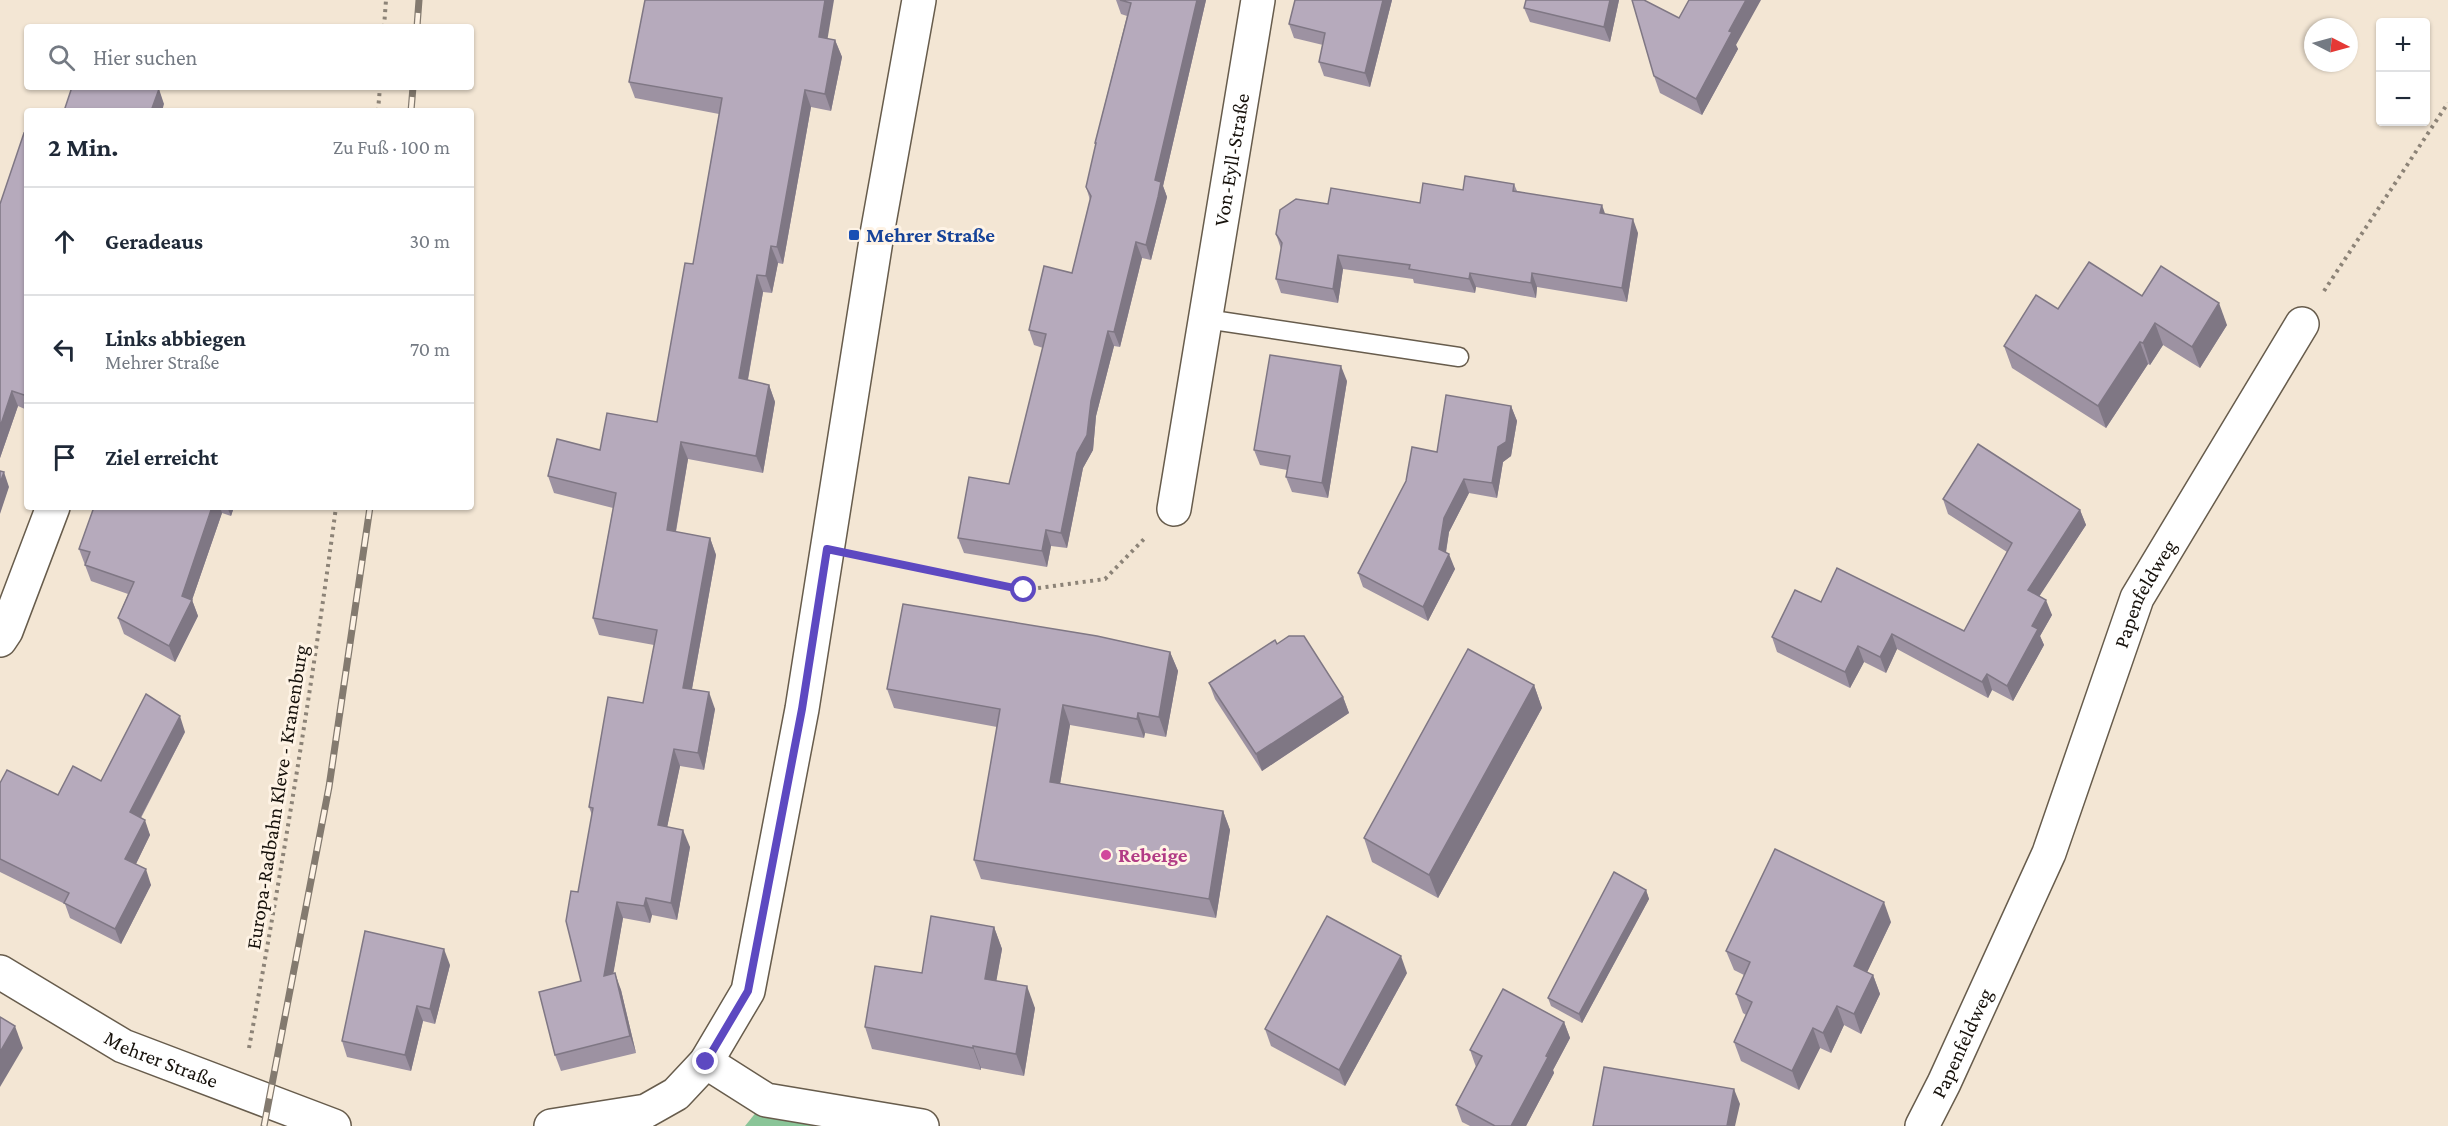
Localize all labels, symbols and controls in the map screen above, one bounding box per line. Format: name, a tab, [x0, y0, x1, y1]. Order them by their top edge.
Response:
north arrow	[2304, 18, 2358, 72]
map controls	[2376, 18, 2430, 126]
button: +	[2376, 18, 2430, 72]
search box	[24, 24, 474, 90]
icon: search	[45, 41, 78, 74]
text: Hier suchen	[93, 45, 197, 70]
button: −	[2376, 72, 2430, 126]
street label: Von-Eyll-Straße	[1209, 91, 1254, 228]
text: 2 Min.	[48, 133, 119, 162]
text: Zu Fuß · 100 m	[333, 136, 450, 158]
place label: Mehrer Straße	[866, 223, 995, 247]
icon: ahead	[48, 225, 81, 258]
marker: Mehrer Straße	[847, 228, 861, 242]
text: Geradeaus	[105, 229, 203, 254]
text: 30 m	[409, 230, 450, 252]
text: Links abbiegen	[105, 326, 246, 351]
icon: left	[48, 333, 81, 366]
text: 70 m	[410, 338, 450, 360]
text: Mehrer Straße	[105, 351, 219, 373]
icon: arrive	[48, 441, 81, 474]
text: Ziel erreicht	[105, 445, 218, 470]
street label: Papenfeldweg	[2109, 535, 2181, 651]
route start	[1010, 576, 1036, 602]
street label: Europa-Radbahn Kleve - Kranenburg	[241, 643, 313, 951]
place label: Rebeige	[1118, 843, 1188, 867]
marker: Rebeige	[1099, 848, 1113, 862]
street label: Papenfeldweg	[1926, 985, 1998, 1102]
street label: Mehrer Straße	[100, 1026, 221, 1093]
route end	[692, 1048, 718, 1074]

